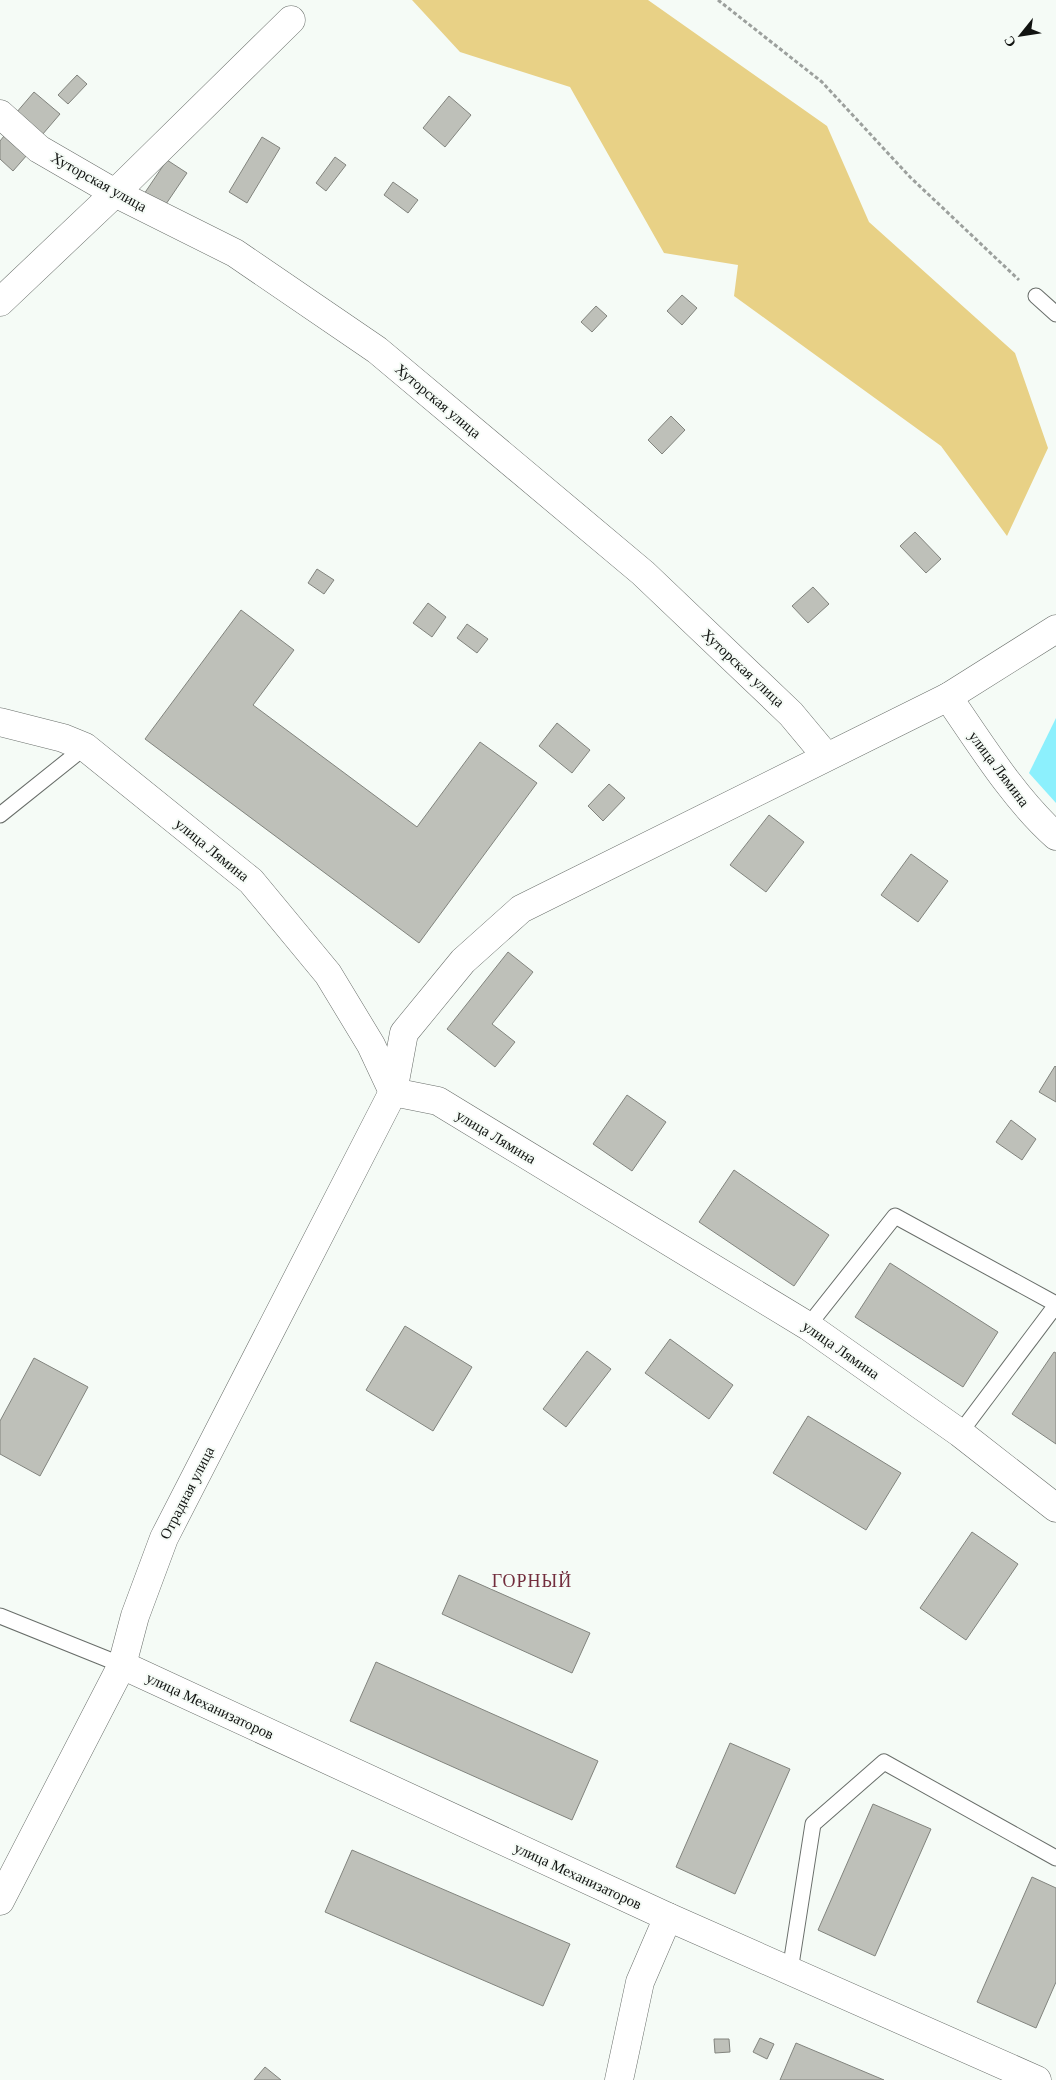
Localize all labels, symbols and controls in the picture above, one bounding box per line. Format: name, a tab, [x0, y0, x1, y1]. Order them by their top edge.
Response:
north arrow	[996, 10, 1046, 60]
text: С	[1001, 33, 1019, 49]
street label: Хуторская улица	[49, 149, 150, 215]
street label: Хуторская улица	[392, 361, 484, 442]
street label: Хуторская улица	[699, 626, 788, 710]
street label: улица Лямина	[966, 728, 1033, 810]
street label: улица Лямина	[172, 815, 252, 885]
street label: улица Лямина	[453, 1107, 539, 1167]
street label: улица Лямина	[800, 1318, 883, 1383]
street label: Отрадная улица	[157, 1444, 217, 1542]
district label: ГОРНЫЙ	[492, 1571, 572, 1591]
street label: улица Механизаторов	[144, 1669, 276, 1743]
street label: улица Механизаторов	[512, 1839, 644, 1913]

